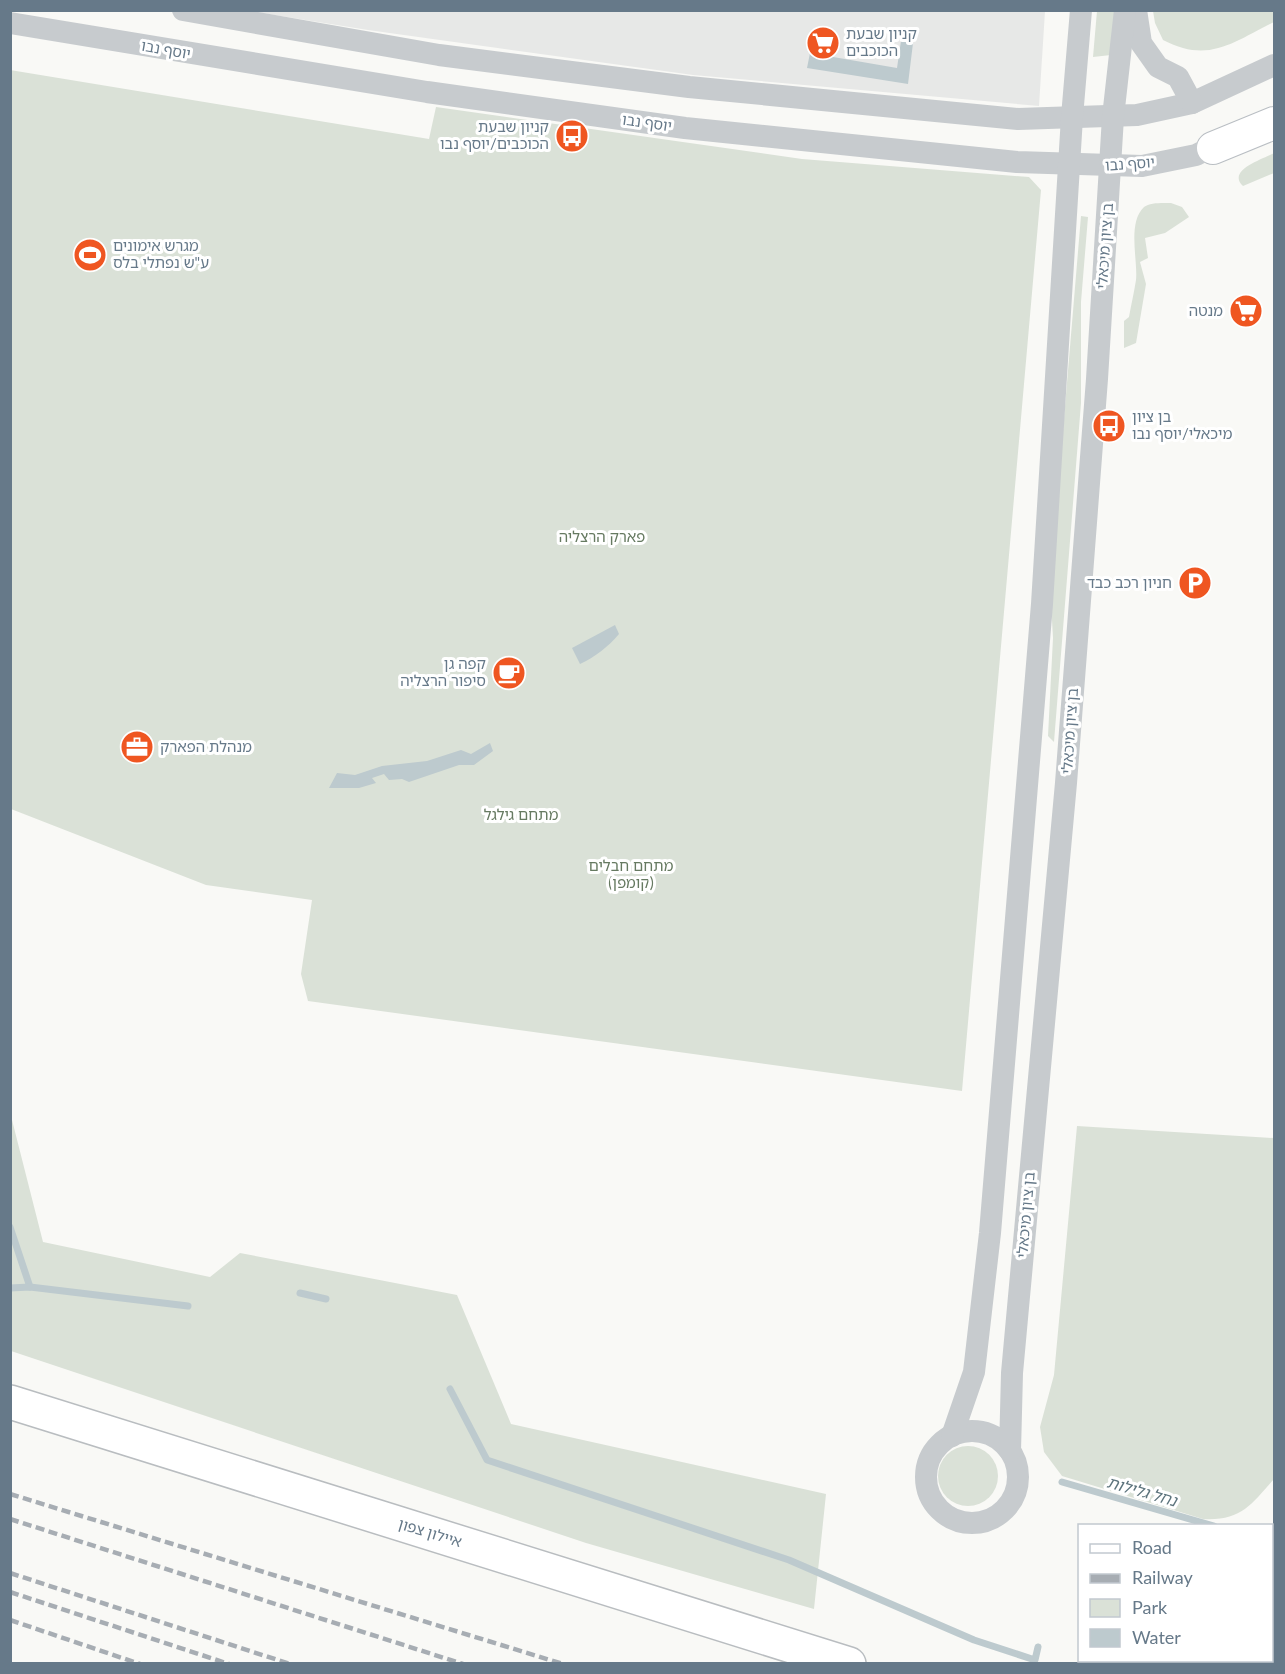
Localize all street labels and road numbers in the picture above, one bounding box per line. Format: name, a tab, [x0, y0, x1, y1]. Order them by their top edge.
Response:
street label: יוסף נבו	[140, 36, 192, 62]
street label: יוסף נבו	[621, 110, 673, 134]
street label: יוסף נבו	[1104, 152, 1155, 174]
street label: בן ציון מיכאלי	[1092, 202, 1116, 290]
street label: בן ציון מיכאלי	[1057, 687, 1081, 775]
street label: בן ציון מיכאלי	[1012, 1171, 1038, 1259]
street label: איילון צפון	[396, 1514, 464, 1550]

